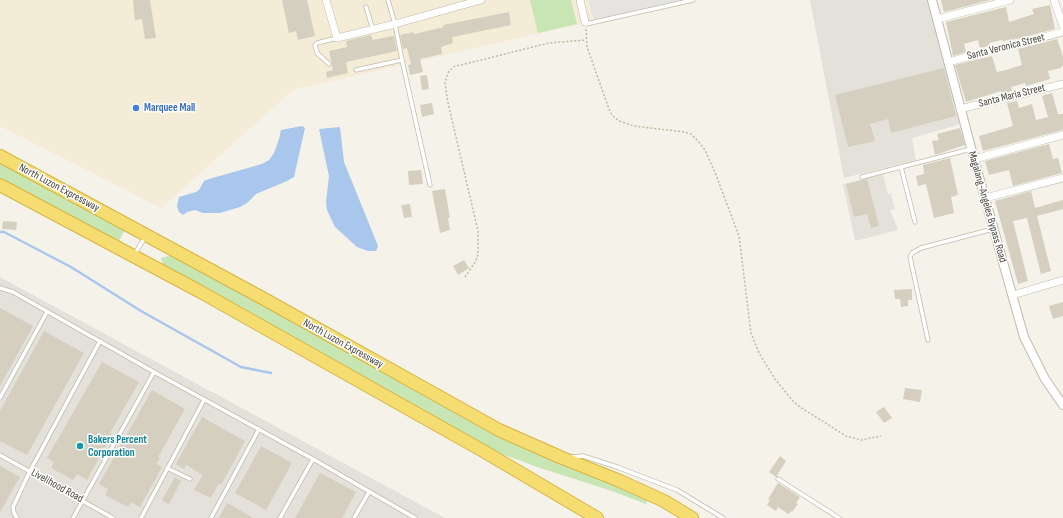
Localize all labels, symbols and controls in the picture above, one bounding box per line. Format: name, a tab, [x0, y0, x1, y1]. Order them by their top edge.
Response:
street label: Santa Veronica Street	[966, 31, 1046, 63]
street label: Santa Maria Street	[977, 81, 1047, 111]
place label: Marquee Mall	[144, 101, 195, 115]
marker: Marquee Mall	[131, 103, 141, 113]
street label: Magalang-Angeles Bypass Road	[965, 150, 1009, 264]
street label: North Luzon Expressway	[16, 161, 102, 215]
street label: North Luzon Expressway	[301, 317, 385, 371]
place label: Bakers Percent Corporation	[88, 433, 147, 459]
marker: Bakers Percent Corporation	[75, 441, 85, 451]
street label: Livelihood Road	[29, 466, 85, 506]

